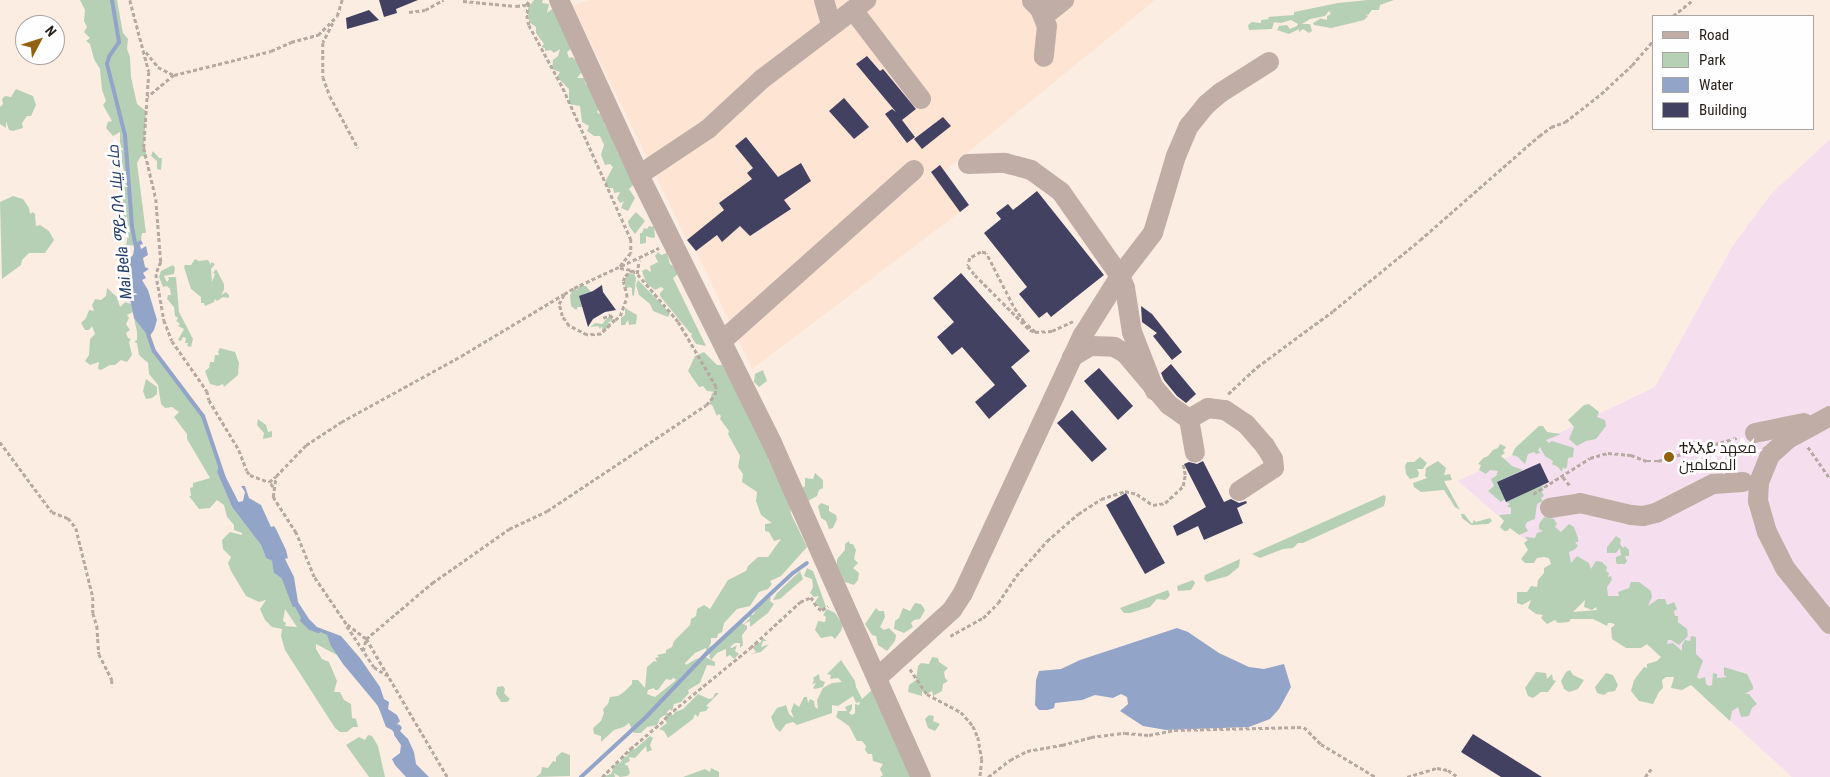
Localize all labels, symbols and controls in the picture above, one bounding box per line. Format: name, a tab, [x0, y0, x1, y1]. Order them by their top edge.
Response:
north arrow	[15, 15, 65, 65]
legend	[1652, 15, 1815, 130]
text: N	[42, 23, 60, 39]
text: Road	[1699, 26, 1729, 44]
text: Park	[1699, 51, 1726, 69]
text: Water	[1699, 76, 1733, 94]
text: Building	[1699, 101, 1747, 119]
water label: Mai Bela ማይ-በላ ماء بيلا	[104, 144, 136, 300]
place label: ቲኢኣይ معهد المعلمين	[1679, 439, 1757, 474]
marker: ቲኢኣይ معهد المعلمين	[1663, 451, 1675, 463]

